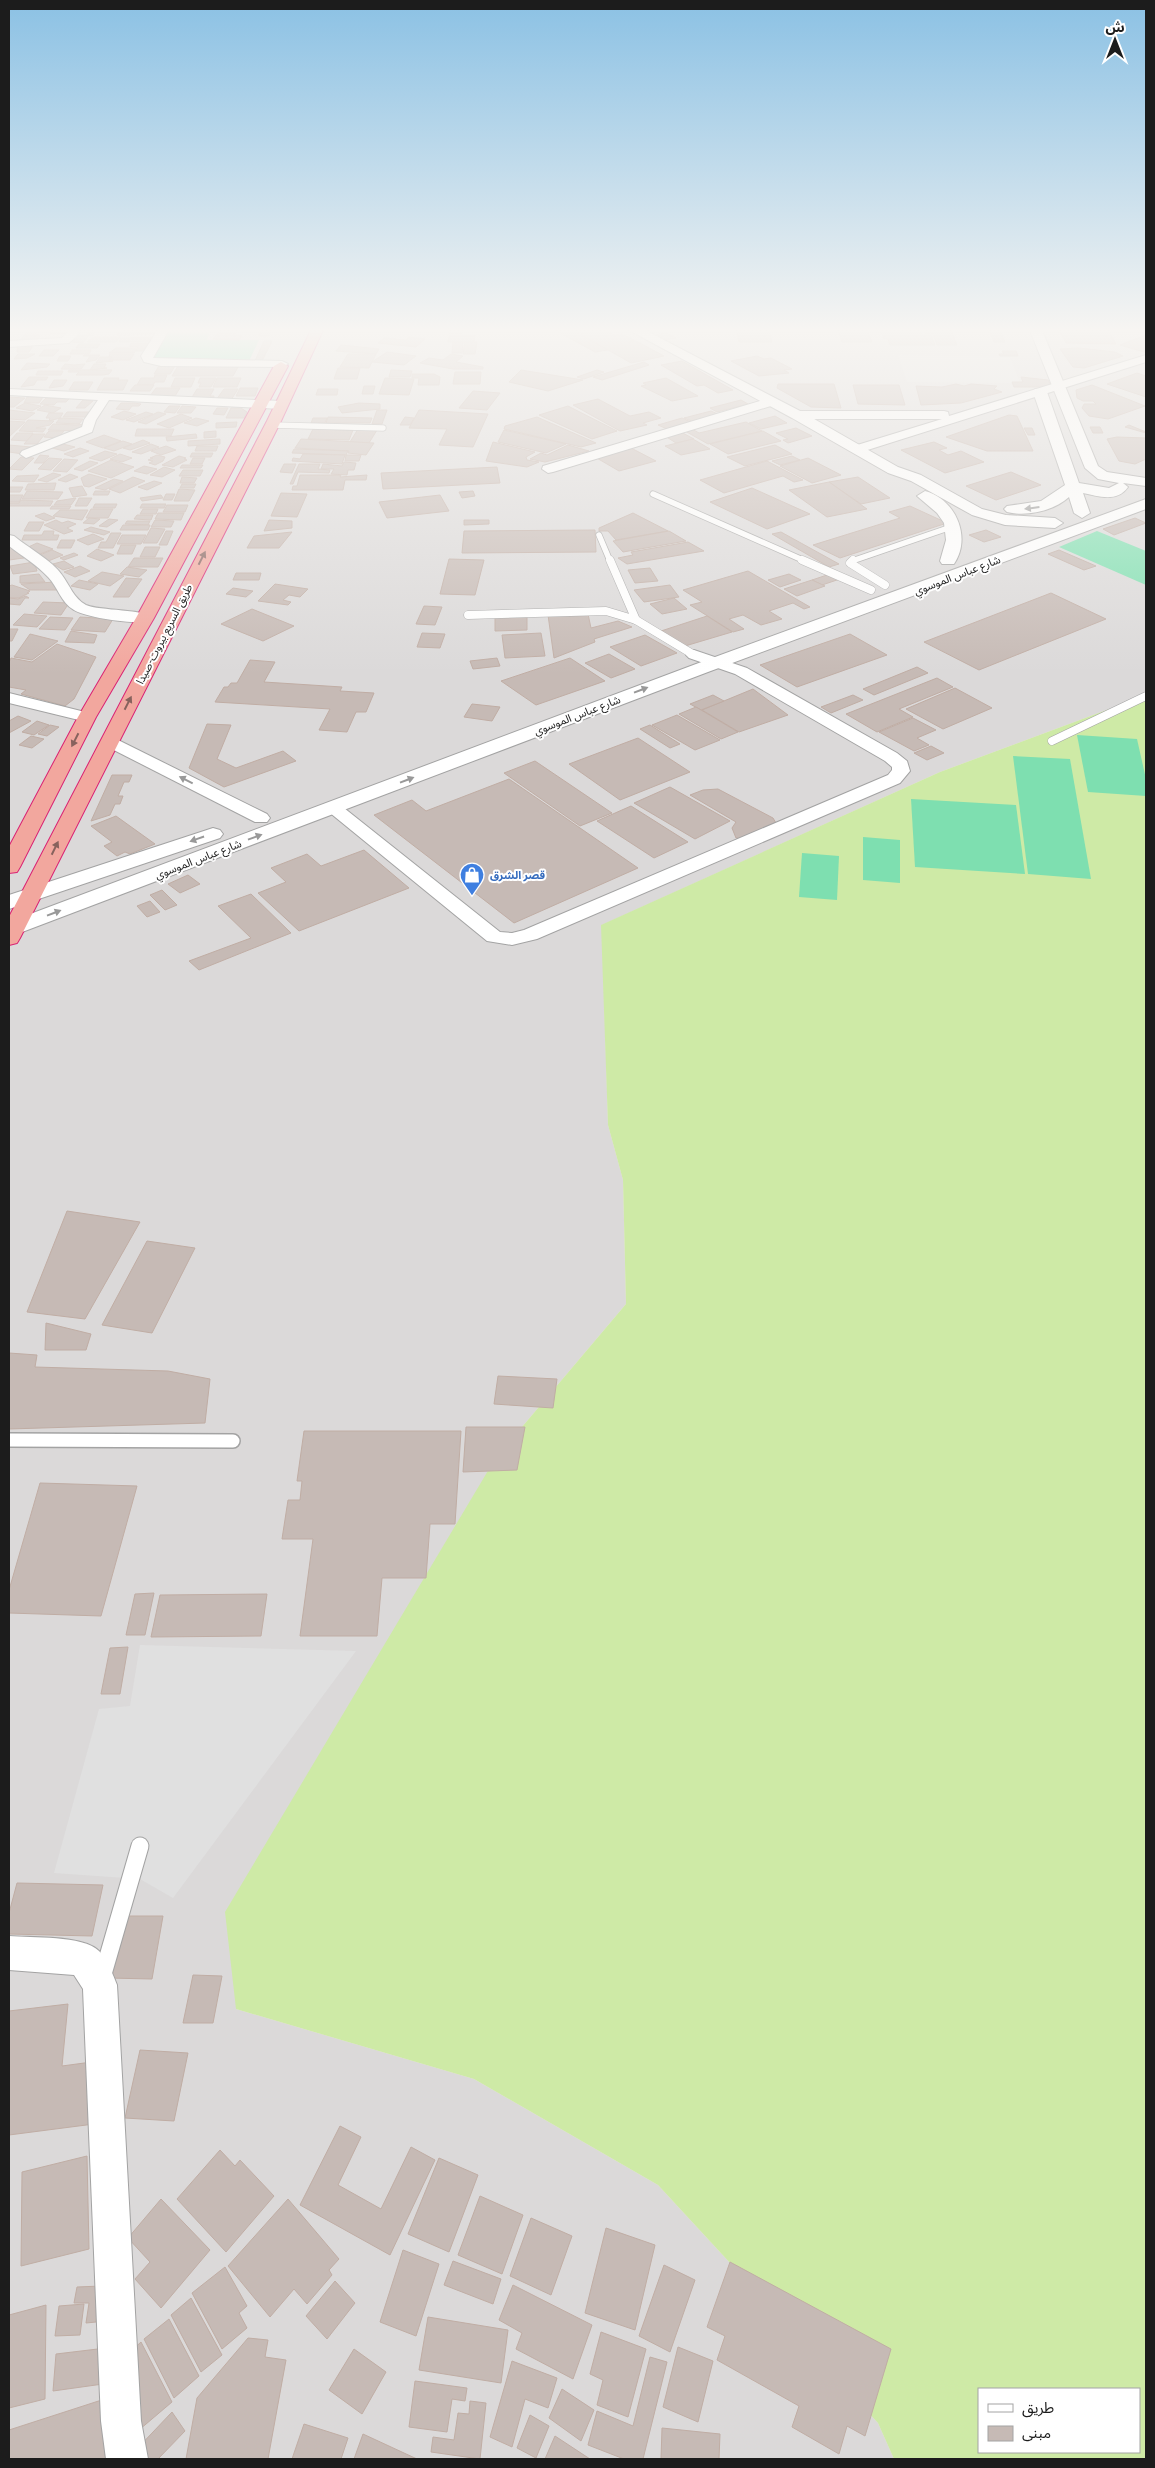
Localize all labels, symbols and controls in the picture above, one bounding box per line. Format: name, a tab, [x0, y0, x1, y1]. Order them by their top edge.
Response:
north arrow	[1090, 15, 1140, 65]
text: ش	[1105, 19, 1125, 36]
one-way arrow	[1024, 504, 1040, 512]
one-way arrow	[198, 551, 206, 566]
street label: شارع عباس الموسوي	[912, 553, 1004, 600]
street label: طريق السريع بيروت-صيدا	[134, 582, 196, 687]
one-way arrow	[634, 686, 648, 694]
street label: شارع عباس الموسوي	[532, 693, 624, 740]
one-way arrow	[124, 696, 132, 711]
one-way arrow	[71, 732, 79, 747]
one-way arrow	[400, 775, 415, 783]
one-way arrow	[179, 776, 193, 784]
one-way arrow	[248, 833, 263, 840]
one-way arrow	[189, 835, 204, 843]
street label: شارع عباس الموسوي	[153, 837, 245, 884]
one-way arrow	[51, 841, 59, 856]
shop icon: قصر الشرق	[459, 862, 485, 896]
place label: قصر الشرق	[490, 869, 546, 882]
one-way arrow	[47, 909, 62, 916]
legend	[978, 2388, 1140, 2453]
text: طريق	[1022, 2399, 1054, 2418]
text: مبنى	[1022, 2424, 1051, 2442]

